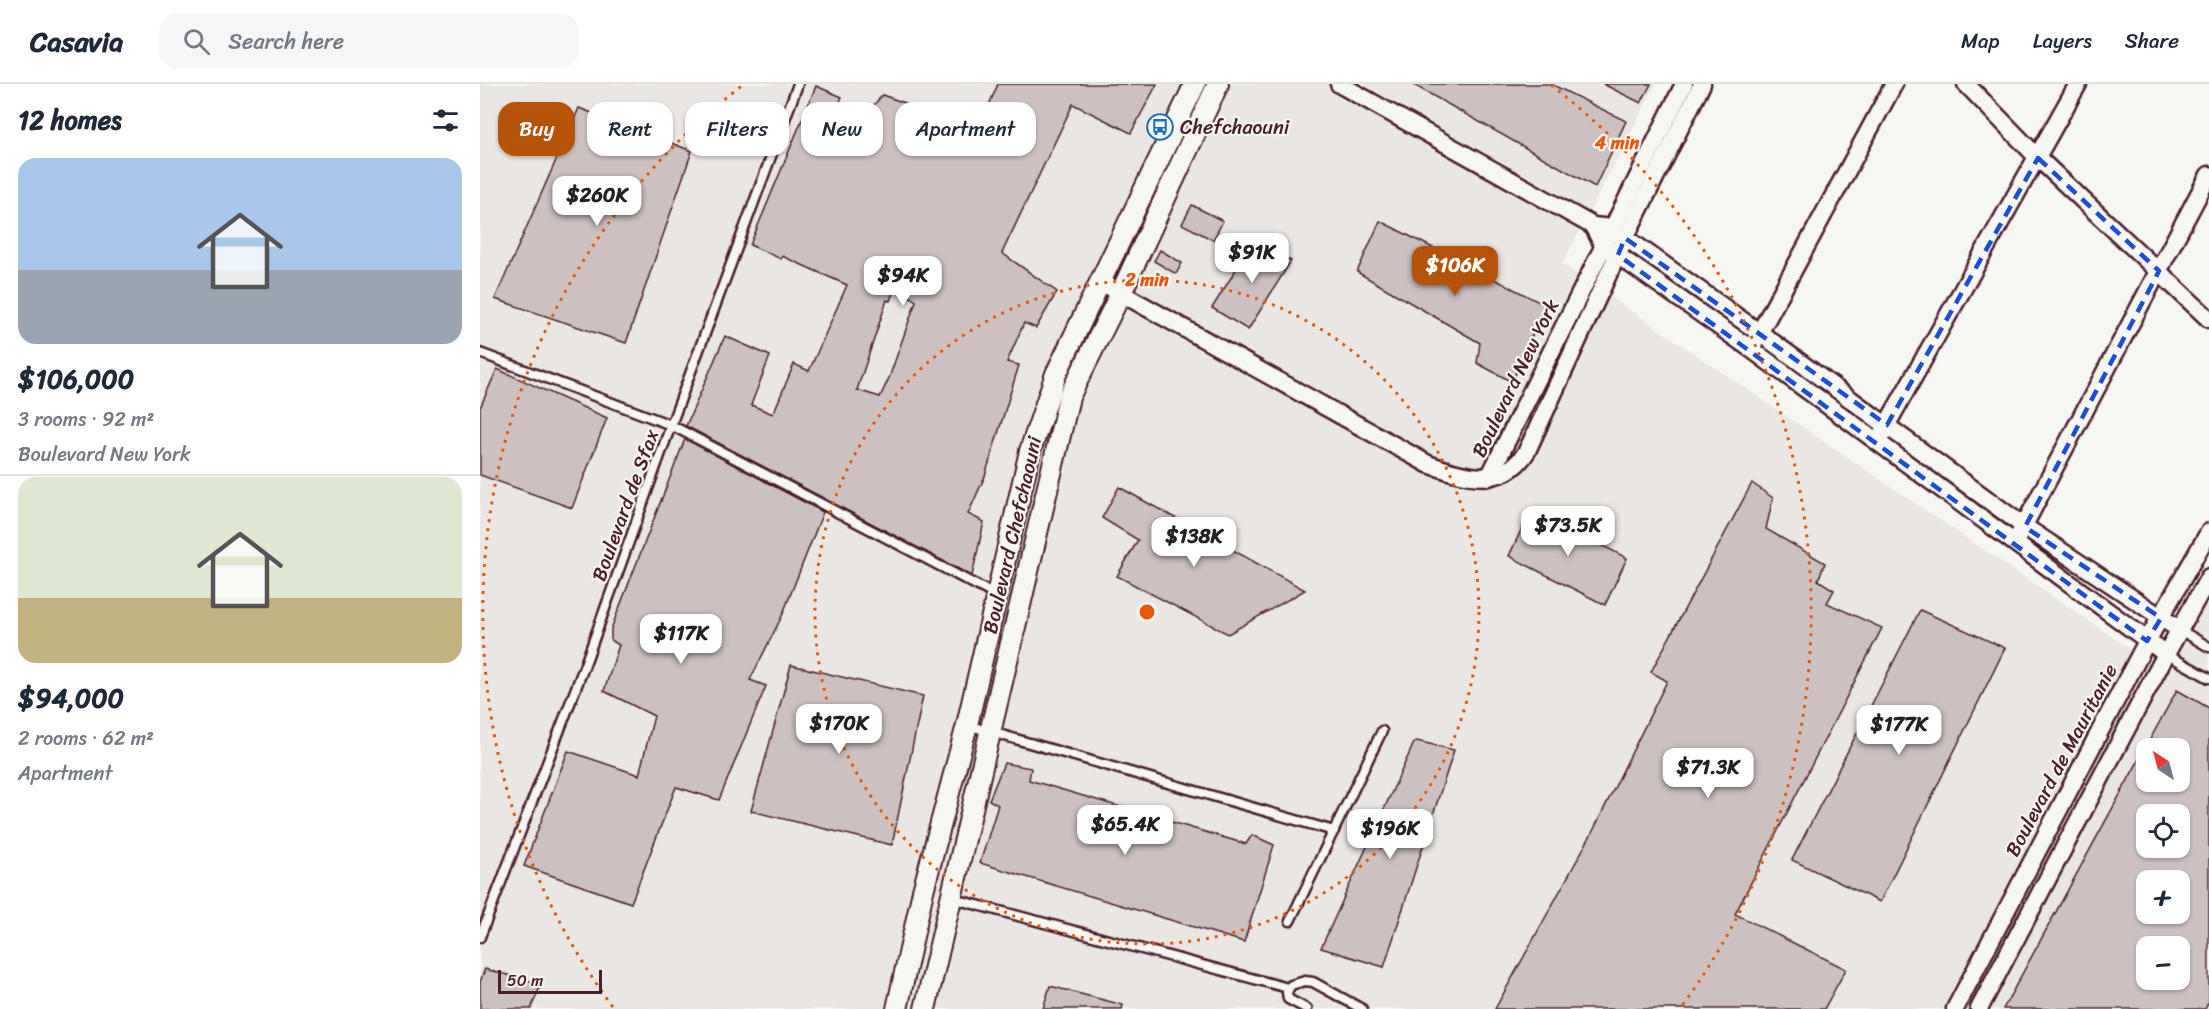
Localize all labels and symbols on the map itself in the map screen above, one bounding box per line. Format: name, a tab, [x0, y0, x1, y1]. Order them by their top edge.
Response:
place label: Chefchaouni	[1180, 110, 1291, 145]
bus stop icon: Chefchaouni	[1145, 112, 1175, 142]
text: 4 min	[1594, 127, 1640, 159]
pin: $260K	[555, 176, 639, 227]
pin: $91K	[1216, 233, 1288, 284]
pin: $106K	[1413, 246, 1497, 297]
pin: $94K	[867, 256, 939, 307]
text: 2 min	[1124, 264, 1169, 296]
street label: Boulevard New York	[1462, 293, 1569, 464]
street label: Boulevard de Sfax	[582, 423, 669, 586]
street label: Boulevard Chefchaouni	[973, 432, 1052, 637]
pin: $73.5K	[1519, 506, 1617, 557]
pin: $138K	[1152, 517, 1236, 568]
centre of rings	[1137, 602, 1157, 622]
pin: $117K	[639, 614, 723, 665]
street label: Boulevard de Mauritanie	[1996, 657, 2127, 863]
pin: $170K	[797, 704, 881, 755]
pin: $177K	[1857, 705, 1941, 756]
north arrow	[2136, 738, 2190, 792]
pin: $71.3K	[1659, 748, 1757, 799]
pin: $65.4K	[1076, 805, 1174, 856]
pin: $196K	[1348, 809, 1432, 860]
scale bar	[498, 967, 602, 994]

